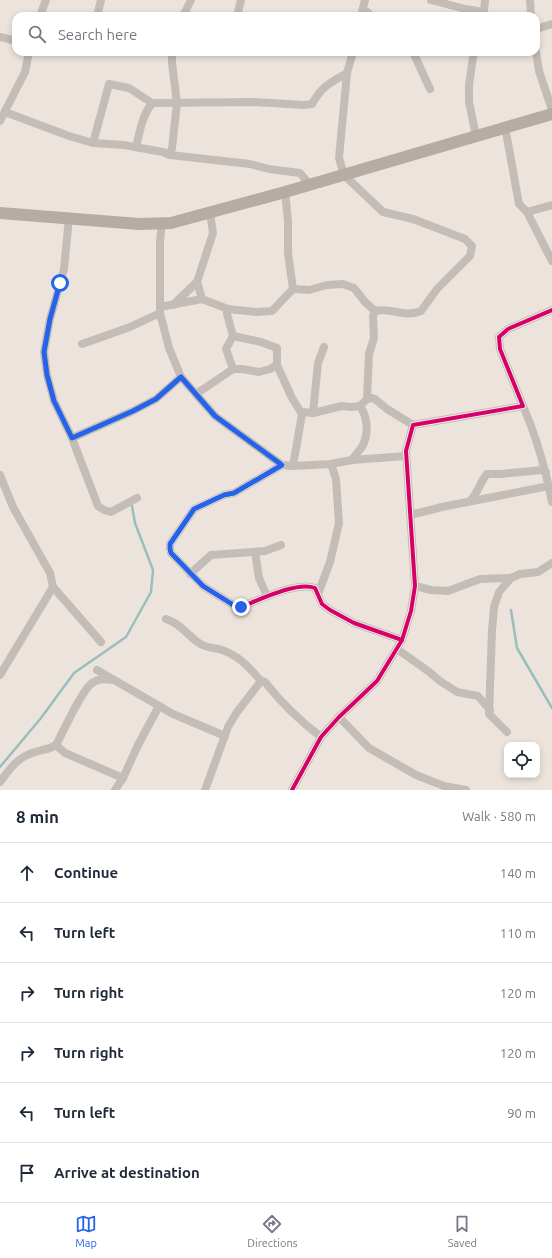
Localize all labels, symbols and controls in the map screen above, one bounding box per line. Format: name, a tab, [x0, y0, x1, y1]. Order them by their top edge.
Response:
search box	[12, 12, 540, 56]
icon: search	[26, 23, 48, 45]
text: Search here	[58, 26, 137, 43]
route start	[51, 274, 69, 292]
route end	[232, 598, 250, 616]
map controls	[504, 742, 540, 778]
button: locate	[504, 742, 540, 778]
text: 8 min	[16, 807, 59, 826]
text: Walk · 580 m	[462, 809, 536, 823]
icon: ahead	[16, 862, 38, 884]
text: Continue	[54, 864, 118, 881]
text: 140 m	[500, 866, 536, 880]
icon: left	[16, 922, 38, 944]
text: Turn left	[54, 924, 115, 941]
text: 110 m	[500, 926, 536, 940]
icon: right	[16, 982, 38, 1004]
text: Turn right	[54, 984, 124, 1001]
text: 120 m	[500, 986, 536, 1000]
icon: right	[16, 1042, 38, 1064]
text: Turn right	[54, 1044, 124, 1061]
text: 120 m	[500, 1046, 536, 1060]
icon: left	[16, 1102, 38, 1124]
text: Turn left	[54, 1104, 115, 1121]
text: 90 m	[507, 1106, 536, 1120]
icon: arrive	[16, 1162, 38, 1184]
text: Arrive at destination	[54, 1164, 200, 1181]
tab: Map	[75, 1213, 97, 1249]
tab: Directions	[247, 1213, 297, 1249]
tab: Saved	[448, 1213, 477, 1249]

